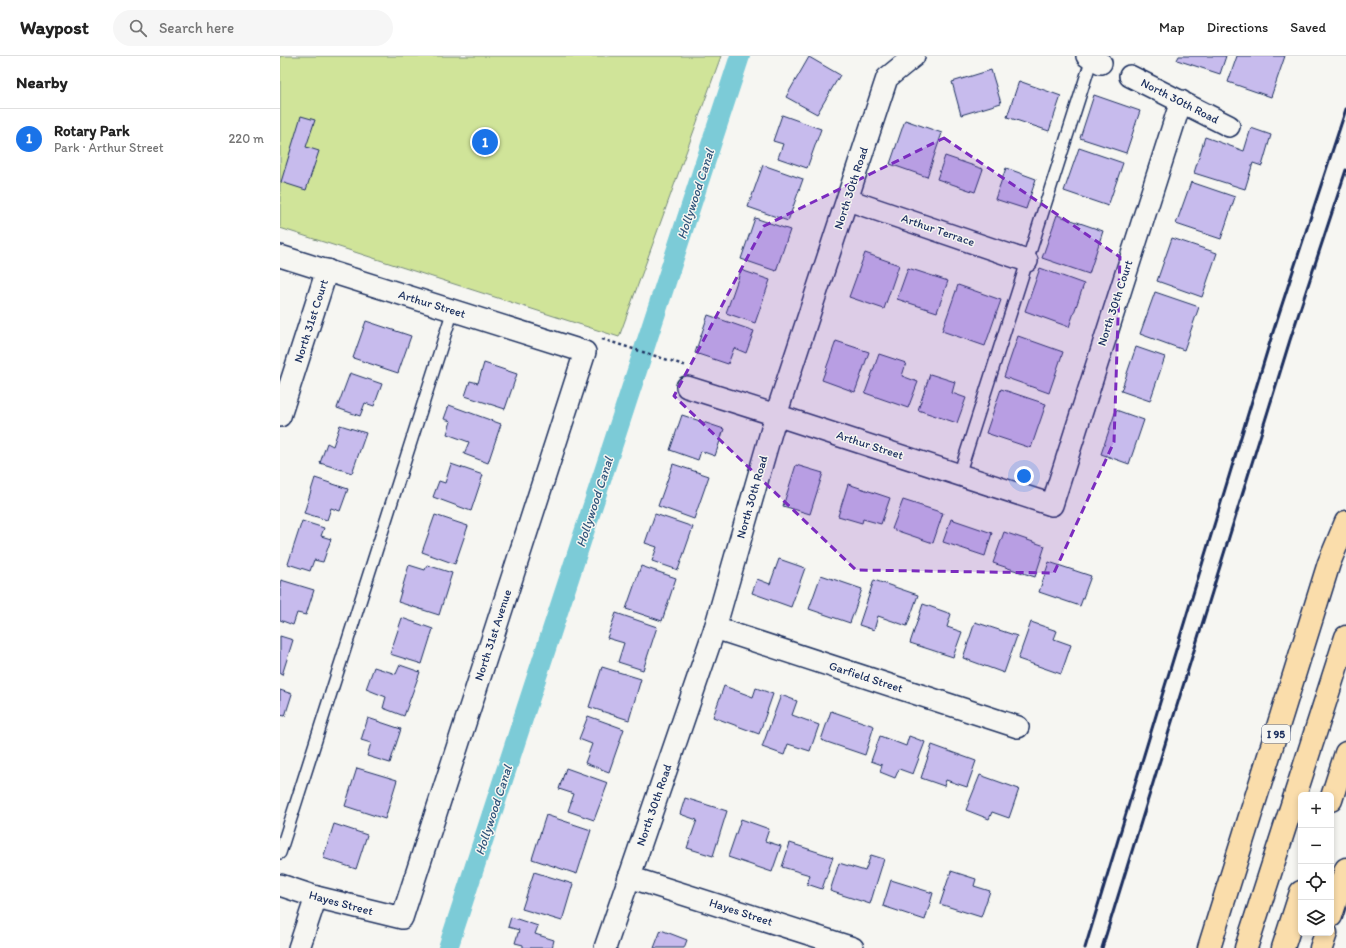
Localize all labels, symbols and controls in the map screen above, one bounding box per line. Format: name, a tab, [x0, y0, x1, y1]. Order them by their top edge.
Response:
search box	[113, 10, 393, 46]
text: Waypost	[20, 16, 89, 39]
icon: search	[127, 17, 149, 39]
text: Search here	[159, 19, 234, 37]
text: Map	[1159, 19, 1185, 36]
text: Directions	[1207, 19, 1268, 36]
text: Saved	[1290, 19, 1326, 36]
text: Nearby	[16, 72, 68, 92]
street label: North 30th Road	[1139, 75, 1222, 127]
text: Rotary Park	[54, 122, 130, 140]
pin: 1	[472, 127, 498, 157]
text: 1	[26, 131, 32, 146]
text: 220 m	[228, 131, 264, 146]
text: Park · Arthur Street	[54, 140, 164, 155]
street label: North 30th Road	[831, 145, 871, 231]
water label: Hollywood Canal	[674, 146, 717, 241]
street label: Arthur Terrace	[899, 211, 977, 249]
street label: North 30th Court	[1095, 258, 1136, 348]
street label: North 31st Court	[291, 277, 331, 364]
street label: Arthur Street	[397, 287, 468, 321]
street label: Arthur Street	[835, 428, 906, 463]
street label: North 30th Road	[733, 453, 771, 540]
water label: Hollywood Canal	[573, 454, 616, 549]
your location	[1014, 466, 1034, 486]
street label: North 31st Avenue	[472, 587, 514, 682]
street label: Garfield Street	[827, 658, 905, 696]
road number: I 95	[1262, 725, 1290, 743]
water label: Hollywood Canal	[472, 762, 515, 857]
street label: North 30th Road	[633, 762, 675, 848]
map controls	[1298, 792, 1334, 936]
button: +	[1298, 792, 1334, 828]
button: −	[1298, 828, 1334, 864]
button: locate	[1298, 864, 1334, 900]
street label: Hayes Street	[307, 888, 375, 918]
street label: Hayes Street	[708, 895, 775, 929]
button: layers	[1298, 900, 1334, 936]

